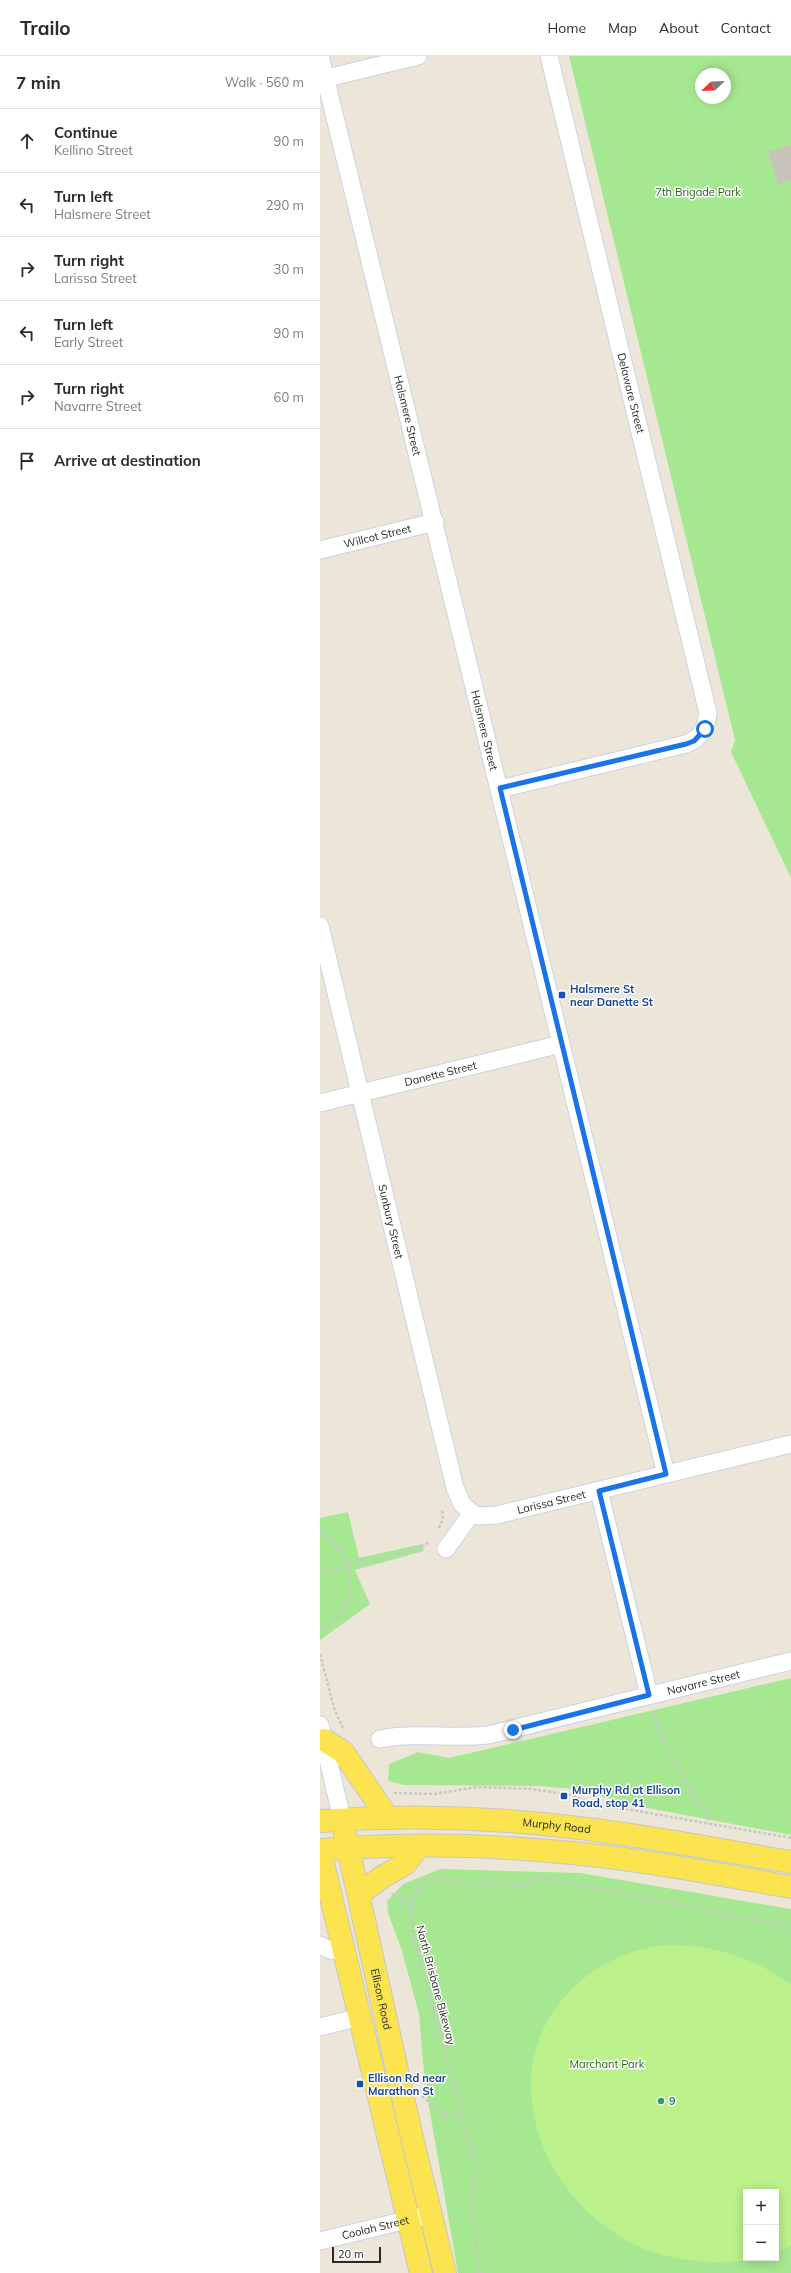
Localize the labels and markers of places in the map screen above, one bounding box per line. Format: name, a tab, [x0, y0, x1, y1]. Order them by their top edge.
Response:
place label: Halsmere St near Danette St	[570, 982, 653, 1009]
marker: Halsmere St near Danette St	[557, 990, 567, 1000]
place label: Murphy Rd at Ellison Road, stop 41	[572, 1783, 680, 1810]
marker: Murphy Rd at Ellison Road, stop 41	[559, 1791, 569, 1801]
place label: Ellison Rd near Marathon St	[368, 2071, 447, 2098]
marker: Ellison Rd near Marathon St	[355, 2079, 365, 2089]
place label: 9	[669, 2094, 676, 2108]
marker: 9	[656, 2096, 666, 2106]

